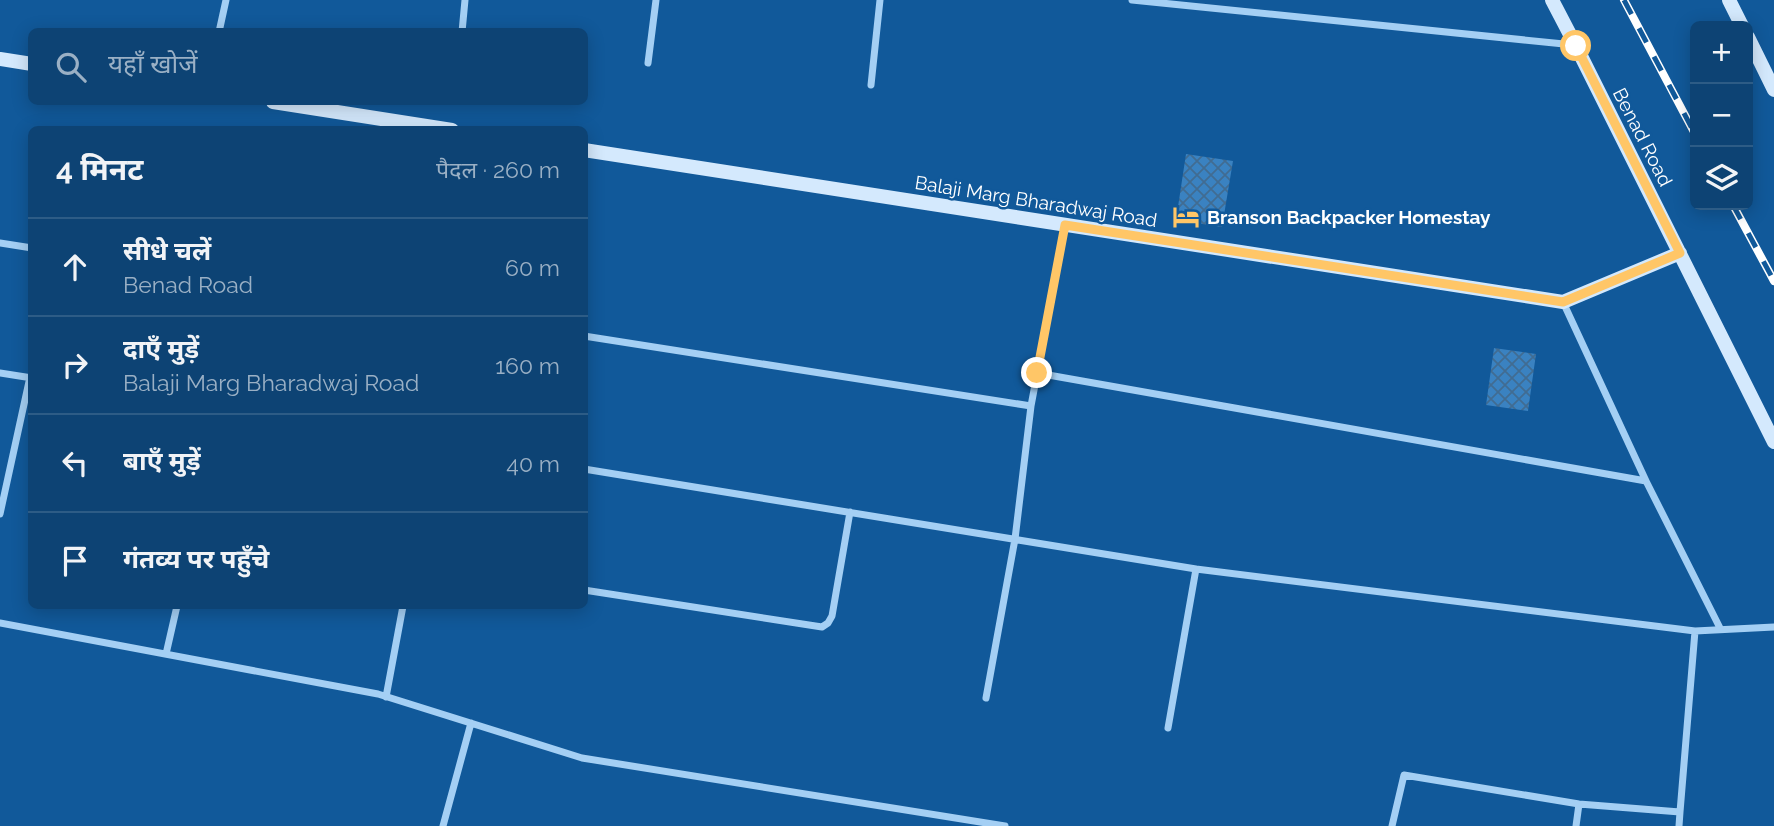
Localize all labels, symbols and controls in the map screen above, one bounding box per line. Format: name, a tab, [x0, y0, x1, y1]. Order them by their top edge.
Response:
map controls	[1690, 21, 1753, 210]
button: +	[1690, 21, 1753, 84]
search box	[28, 28, 588, 105]
route start	[1560, 30, 1591, 61]
icon: search	[52, 48, 90, 86]
text: यहाँ खोजें	[108, 49, 198, 79]
street label: Benad Road	[1609, 84, 1677, 190]
button: −	[1690, 84, 1753, 147]
button: layers	[1690, 147, 1753, 210]
text: 4 मिनट	[56, 152, 143, 187]
text: पैदल · 260 m	[436, 156, 560, 183]
street label: Balaji Marg Bharadwaj Road	[913, 171, 1159, 231]
hotel icon: Branson Backpacker Homestay	[1171, 202, 1201, 232]
place label: Branson Backpacker Homestay	[1207, 206, 1491, 228]
text: सीधे चलें	[123, 236, 211, 266]
icon: ahead	[56, 248, 94, 286]
text: 60 m	[505, 254, 560, 281]
text: Benad Road	[123, 271, 253, 298]
text: दाएँ मुड़ें	[123, 334, 199, 364]
icon: right	[56, 346, 94, 384]
text: 160 m	[495, 352, 560, 379]
route end	[1021, 357, 1052, 388]
text: Balaji Marg Bharadwaj Road	[123, 369, 419, 396]
icon: left	[56, 444, 94, 482]
text: बाएँ मुड़ें	[123, 446, 201, 476]
text: 40 m	[506, 450, 560, 477]
icon: arrive	[56, 542, 94, 580]
text: गंतव्य पर पहुँचे	[123, 544, 269, 574]

